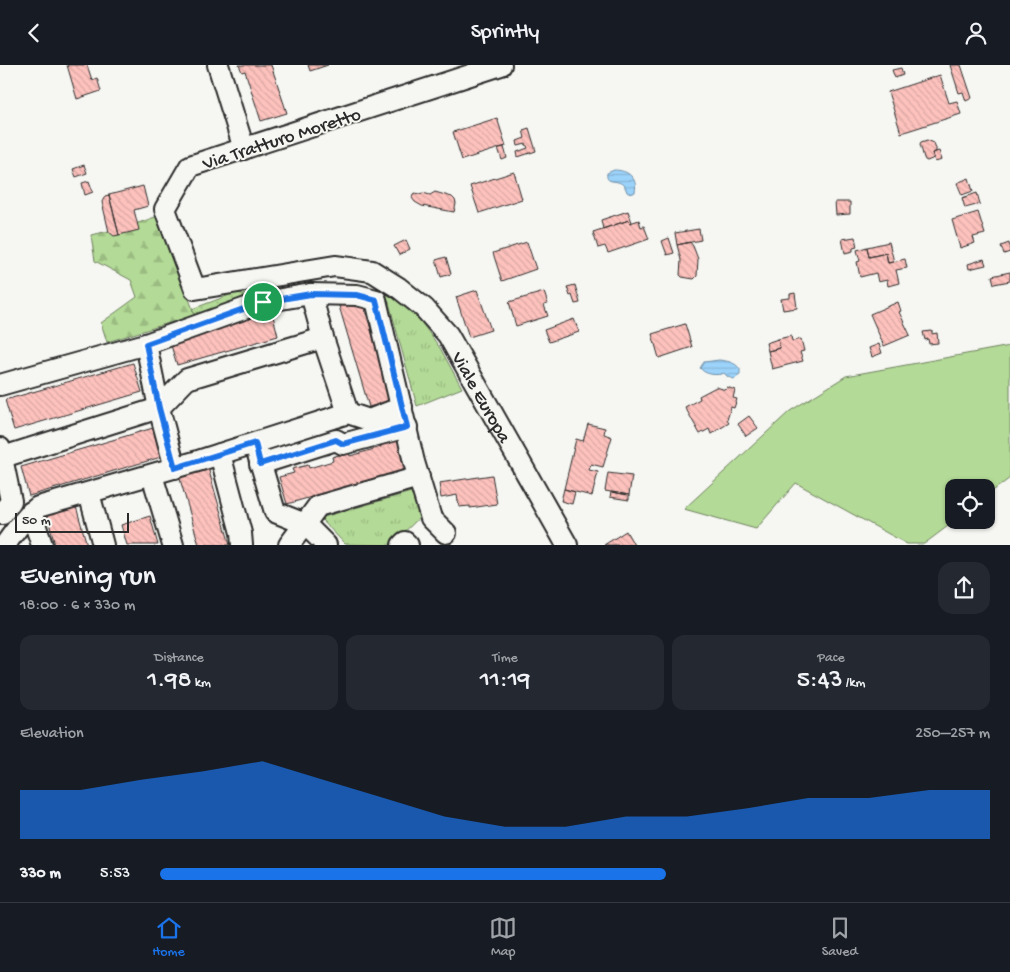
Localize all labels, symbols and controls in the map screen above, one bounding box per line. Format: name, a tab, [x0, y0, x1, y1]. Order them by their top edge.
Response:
icon: back	[20, 19, 48, 47]
icon: person	[962, 19, 990, 47]
text: Sprintly	[471, 20, 539, 46]
street label: Via Tratturo Moretto	[199, 104, 364, 177]
pin	[242, 281, 284, 323]
icon: arrive	[249, 288, 277, 316]
street label: Viale Europa	[444, 348, 515, 449]
map controls	[945, 479, 995, 529]
button: locate	[945, 479, 995, 529]
scale bar	[15, 509, 129, 533]
text: 50 m	[22, 513, 51, 530]
text: Evening run	[20, 561, 156, 594]
button: share	[938, 562, 990, 614]
text: 18:00 · 6 × 330 m	[20, 597, 135, 616]
text: Distance	[154, 650, 204, 667]
text: Time	[492, 650, 518, 667]
text: Pace	[817, 650, 845, 667]
text: 1.98	[147, 667, 191, 696]
text: 11:19	[480, 667, 530, 696]
text: 5:43	[797, 667, 842, 696]
text: km	[191, 675, 211, 692]
text: /km	[842, 675, 865, 692]
text: Elevation	[20, 725, 84, 744]
text: 250–257 m	[915, 725, 990, 744]
text: 330 m	[20, 865, 61, 884]
text: 5:53	[100, 865, 130, 884]
tab: Home	[152, 914, 185, 961]
tab: Map	[489, 914, 517, 961]
tab: Saved	[822, 914, 858, 961]

